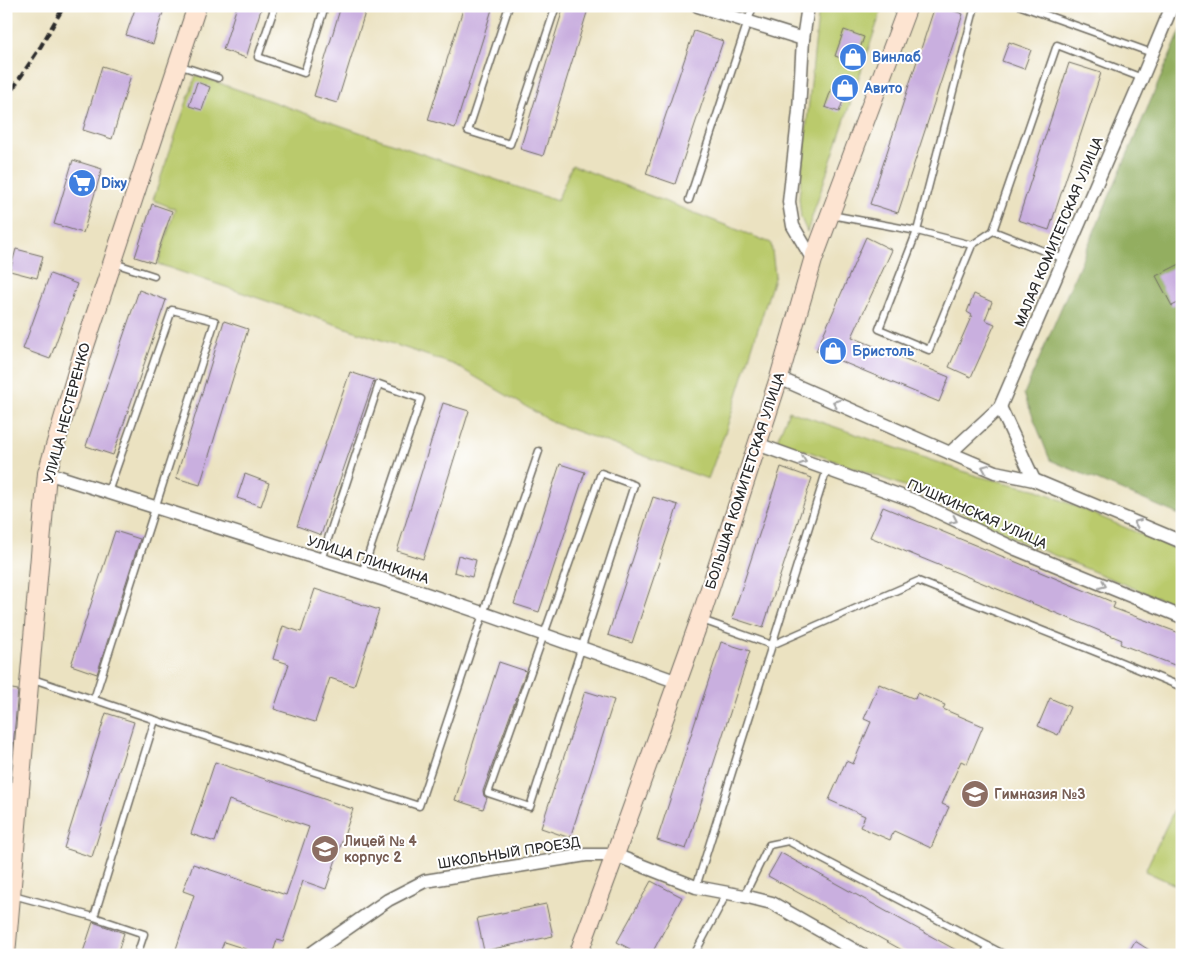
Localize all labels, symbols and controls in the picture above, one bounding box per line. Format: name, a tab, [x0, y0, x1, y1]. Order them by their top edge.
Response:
shop icon: Винлаб	[838, 42, 868, 72]
place label: Винлаб	[872, 49, 921, 66]
shop icon: Авито	[830, 73, 860, 103]
place label: Авито	[863, 80, 903, 97]
street label: МАЛАЯ КОМИТЕТСКАЯ УЛИЦА	[1011, 134, 1107, 330]
supermarket icon: Dixy	[67, 168, 97, 198]
place label: Dixy	[101, 175, 127, 192]
shop icon: Бристоль	[818, 336, 848, 366]
street label: УЛИЦА НЕСТЕРЕНКО	[40, 341, 94, 485]
place label: Бристоль	[852, 343, 915, 360]
street label: БОЛЬШАЯ КОМИТЕТСКАЯ УЛИЦА	[702, 370, 788, 592]
one-way arrow	[832, 399, 841, 410]
one-way arrow	[798, 455, 807, 465]
one-way arrow	[981, 464, 990, 474]
street label: ПУШКИНСКАЯ УЛИЦА	[905, 476, 1050, 553]
one-way arrow	[949, 514, 958, 524]
one-way arrow	[1133, 519, 1142, 530]
street label: УЛИЦА ГЛИНКИНА	[305, 532, 432, 588]
one-way arrow	[1098, 579, 1107, 590]
school or university icon: Гимназия №3	[960, 779, 990, 809]
place label: Гимназия №3	[994, 786, 1086, 803]
place label: Лицей № 4 корпус 2	[343, 833, 418, 866]
street label: ШКОЛЬНЫЙ ПРОЕЗД	[437, 833, 582, 873]
school or university icon: Лицей № 4 корпус 2	[310, 834, 340, 864]

